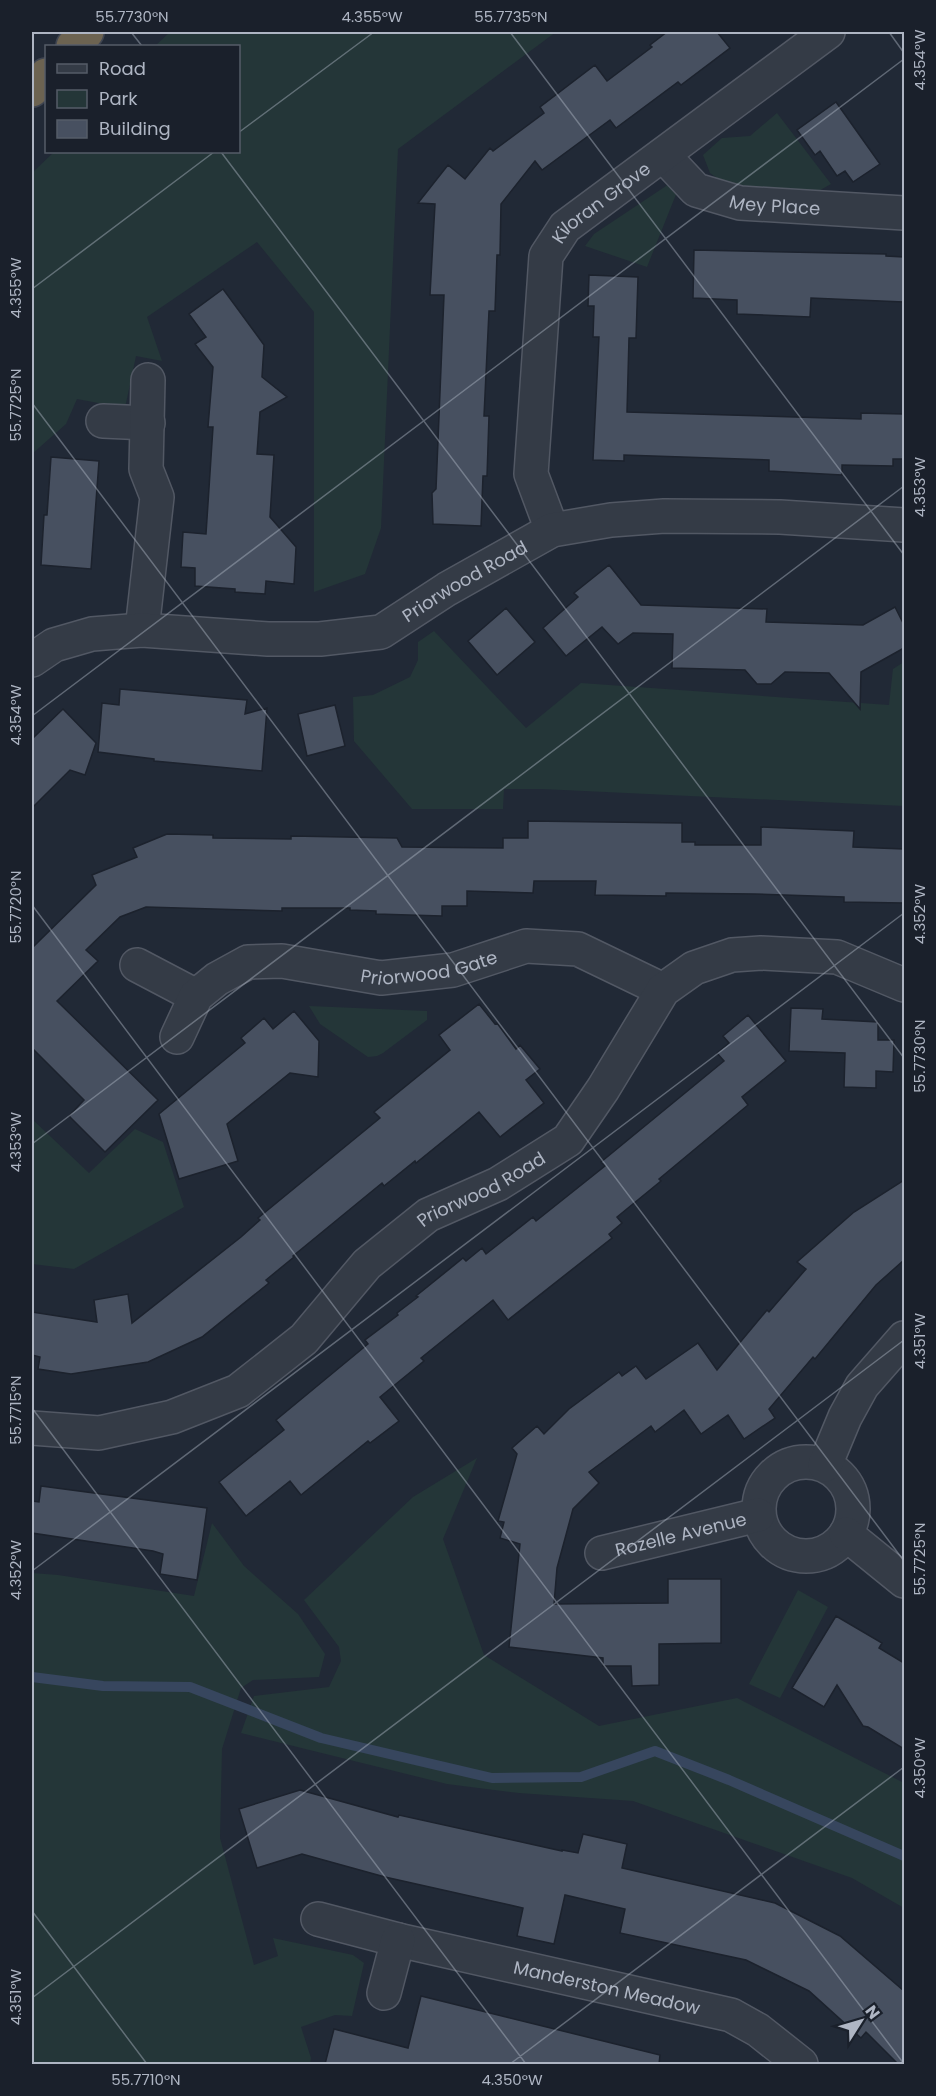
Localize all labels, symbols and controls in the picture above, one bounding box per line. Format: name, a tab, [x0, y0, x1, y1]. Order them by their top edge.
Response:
text: 55.7730°N	[95, 6, 169, 27]
text: 4.355°W	[341, 6, 403, 27]
text: 55.7735°N	[474, 6, 548, 27]
text: 4.354°W	[909, 29, 930, 91]
legend	[45, 45, 240, 153]
text: Road	[99, 56, 146, 81]
text: Park	[99, 86, 138, 111]
text: Building	[99, 116, 171, 141]
street label: Kiloran Grove	[545, 156, 655, 248]
street label: Mey Place	[727, 188, 821, 220]
text: 4.355°W	[5, 257, 26, 319]
text: 55.7725°N	[5, 368, 26, 442]
text: 4.353°W	[909, 456, 930, 517]
street label: Priorwood Road	[397, 534, 531, 628]
text: 4.354°W	[5, 684, 26, 746]
text: 55.7720°N	[5, 870, 26, 944]
text: 4.352°W	[909, 884, 930, 944]
street label: Priorwood Gate	[359, 944, 500, 991]
text: 55.7730°N	[909, 1019, 930, 1093]
text: 4.353°W	[5, 1111, 26, 1172]
street label: Priorwood Road	[411, 1145, 550, 1232]
text: 4.351°W	[909, 1312, 930, 1369]
text: 55.7715°N	[5, 1375, 26, 1445]
street label: Rozelle Avenue	[612, 1506, 749, 1562]
text: 55.7725°N	[909, 1522, 930, 1596]
text: 4.352°W	[5, 1540, 26, 1600]
text: 4.350°W	[909, 1737, 930, 1799]
street label: Manderston Meadow	[511, 1954, 703, 2020]
text: 4.351°W	[5, 1968, 26, 2025]
north arrow	[831, 1991, 891, 2051]
text: N	[860, 2001, 885, 2024]
text: 55.7710°N	[111, 2069, 181, 2090]
text: 4.350°W	[481, 2069, 543, 2090]

